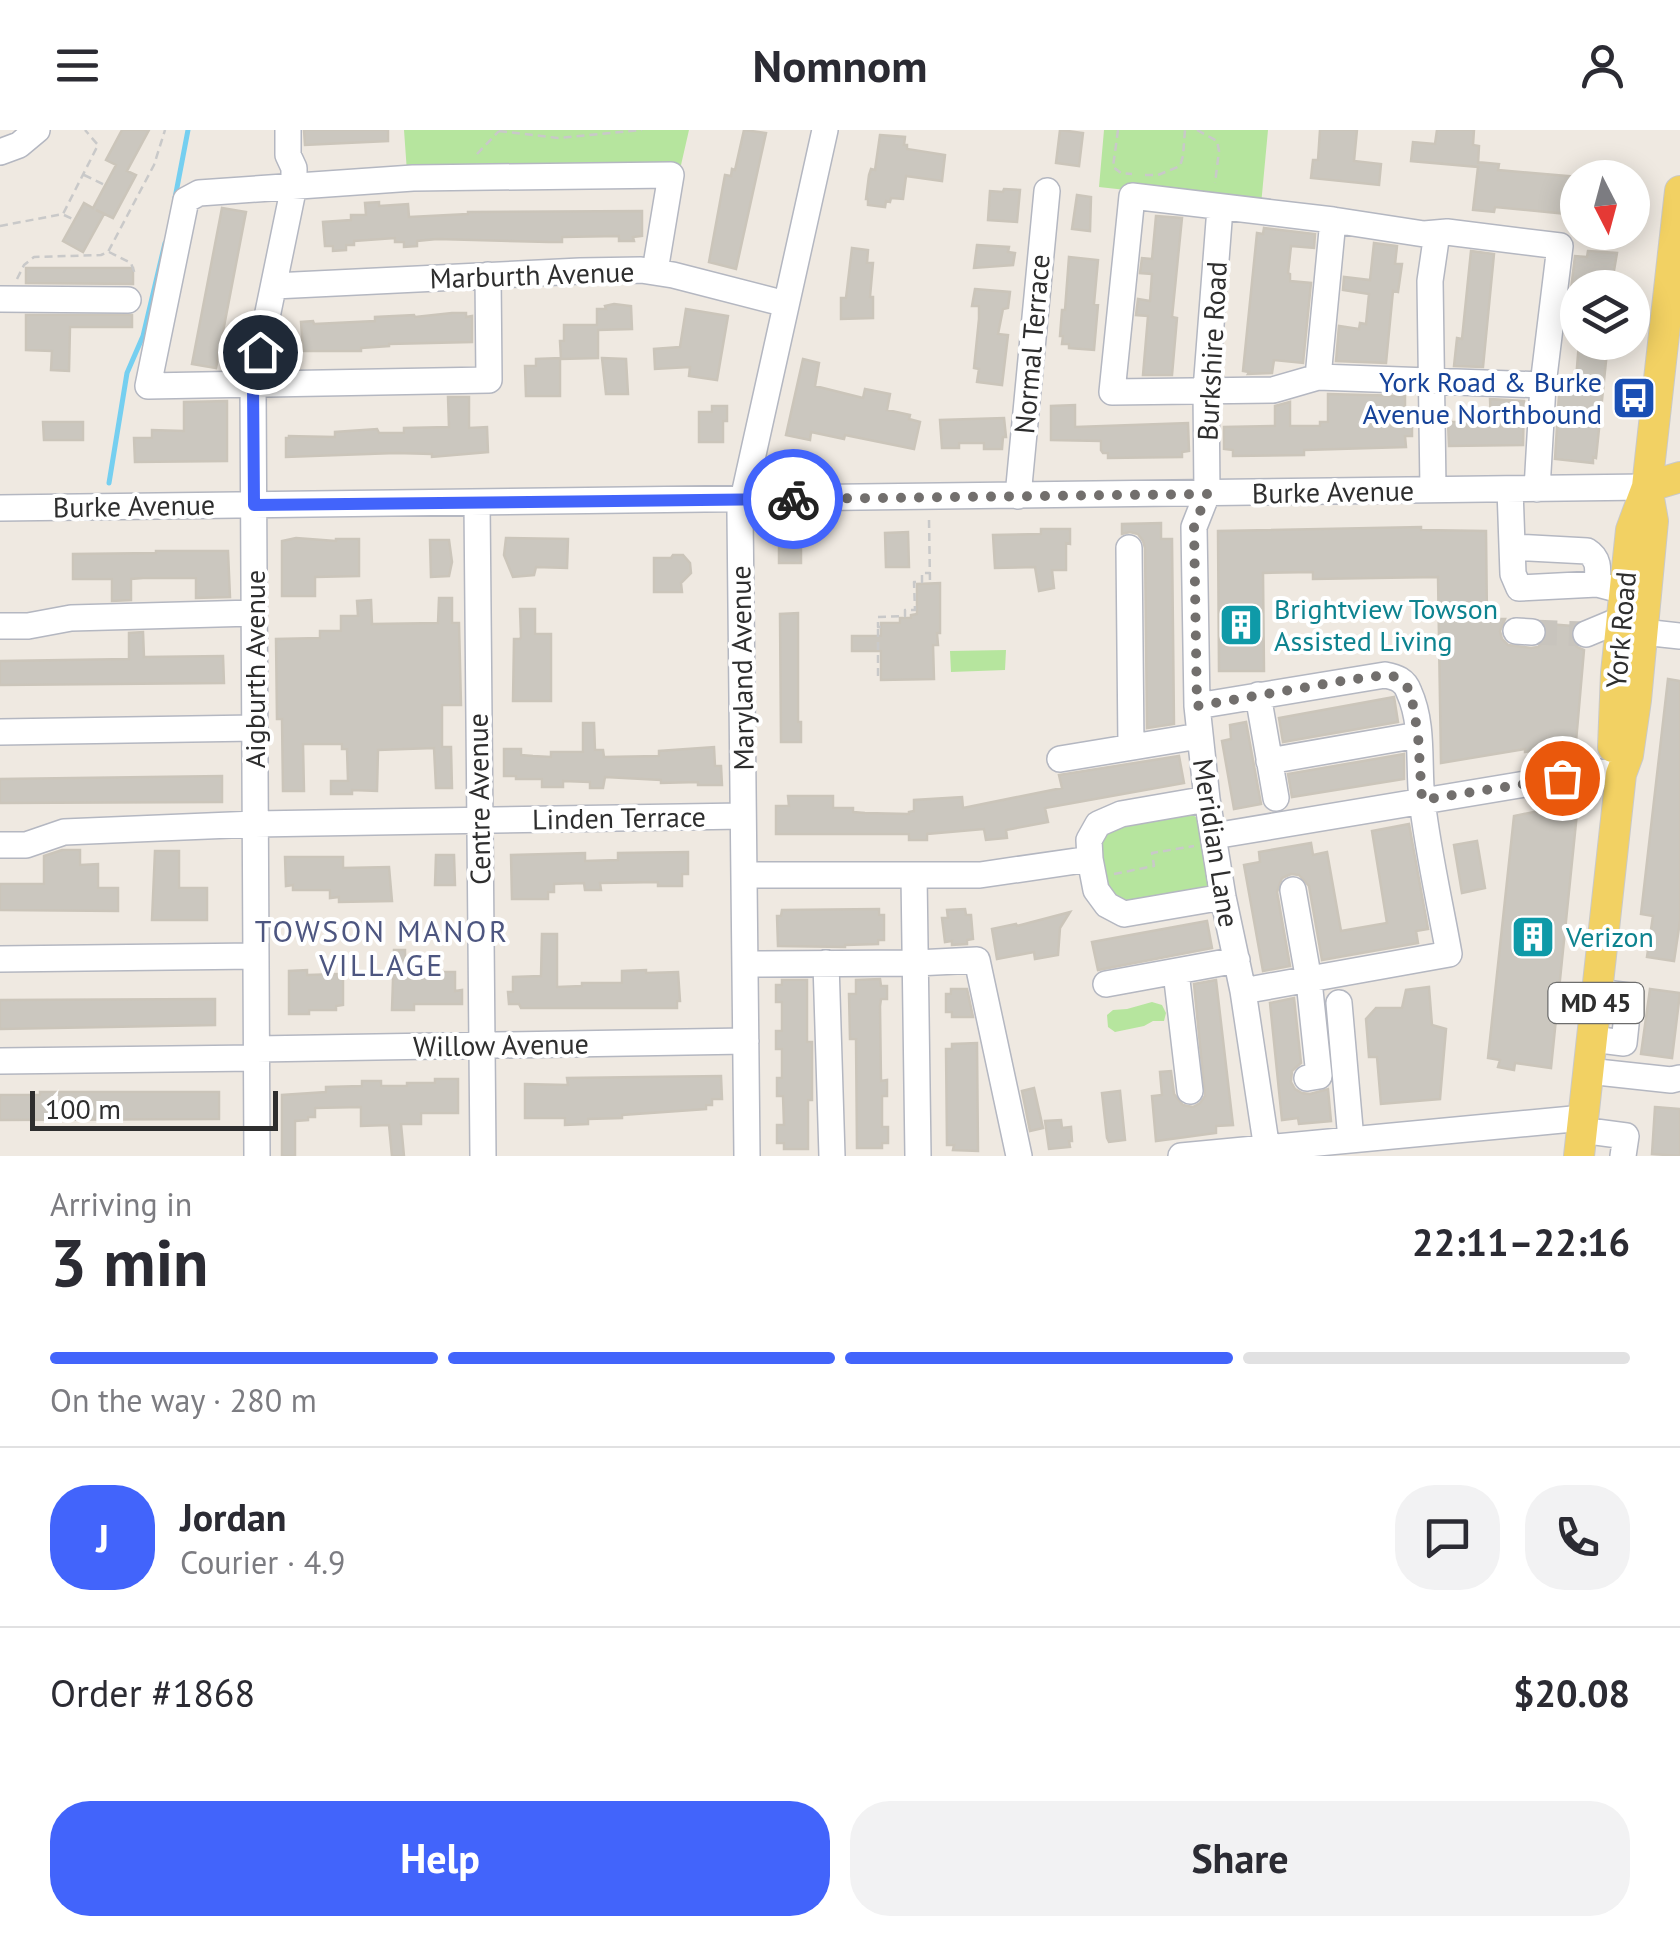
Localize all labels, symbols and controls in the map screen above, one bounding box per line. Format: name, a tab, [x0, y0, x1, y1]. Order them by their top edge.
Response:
text: Nomnom	[753, 36, 927, 94]
icon: menu	[50, 38, 105, 93]
icon: person	[1575, 38, 1630, 93]
north arrow	[1560, 160, 1650, 250]
map controls	[1560, 160, 1650, 360]
street label: Marburth Avenue	[429, 252, 635, 297]
street label: Normal Terrace	[1005, 253, 1058, 435]
street label: Burkshire Road	[1188, 260, 1235, 442]
button: layers	[1560, 270, 1650, 360]
pin	[218, 310, 303, 395]
icon: home	[233, 325, 288, 380]
place label: York Road & Burke Avenue Northbound	[1362, 363, 1602, 432]
bus stop icon: York Road & Burke Avenue Northbound	[1611, 375, 1657, 421]
courier	[743, 449, 843, 549]
icon: bike	[766, 472, 821, 527]
street label: Burke Avenue	[1252, 472, 1414, 511]
street label: Burke Avenue	[53, 486, 215, 525]
street label: Maryland Avenue	[721, 565, 762, 771]
street label: Aigburth Avenue	[236, 570, 273, 768]
street label: York Road	[1597, 570, 1644, 690]
place label: Brightview Towson Assisted Living	[1274, 590, 1498, 659]
building icon: Brightview Towson Assisted Living	[1218, 602, 1264, 648]
street label: Centre Avenue	[459, 713, 498, 885]
pin	[1520, 736, 1605, 821]
icon: bag	[1535, 751, 1590, 806]
street label: Meridian Lane	[1185, 756, 1248, 930]
street label: Linden Terrace	[532, 797, 706, 838]
district label: TOWSON MANOR VILLAGE	[255, 911, 509, 984]
building icon: Verizon	[1510, 914, 1556, 960]
place label: Verizon	[1565, 918, 1654, 955]
road number: MD 45	[1548, 983, 1644, 1023]
street label: Willow Avenue	[413, 1024, 589, 1065]
scale bar	[30, 1086, 278, 1130]
text: 100 m	[45, 1090, 121, 1127]
text: Arriving in	[50, 1183, 192, 1225]
text: 22:11–22:16	[1412, 1217, 1630, 1266]
text: 3 min	[50, 1220, 209, 1304]
text: On the way · 280 m	[50, 1379, 317, 1421]
button: chat	[1395, 1485, 1500, 1590]
button: phone	[1525, 1485, 1630, 1590]
text: Jordan	[180, 1492, 286, 1541]
text: J	[96, 1513, 109, 1562]
text: Courier · 4.9	[180, 1541, 346, 1583]
text: Order #1868	[50, 1668, 255, 1717]
text: $20.08	[1513, 1668, 1630, 1717]
button: Help	[50, 1801, 830, 1916]
button: Share	[850, 1801, 1630, 1916]

